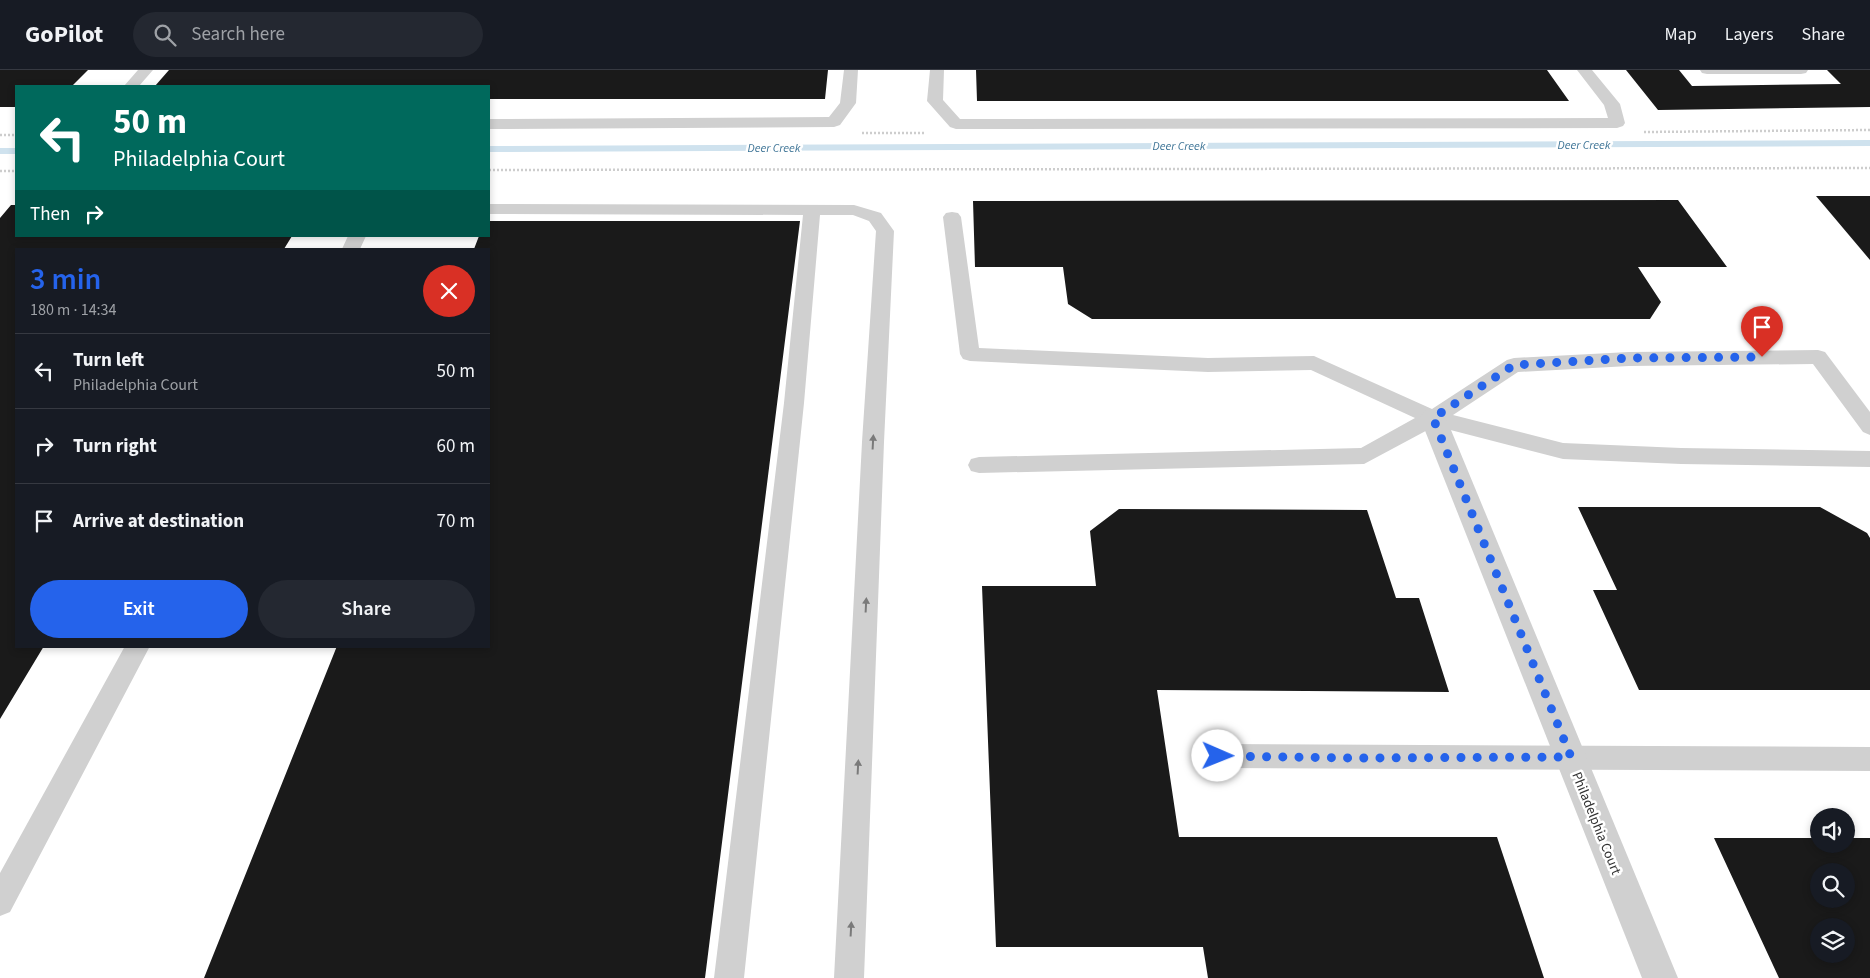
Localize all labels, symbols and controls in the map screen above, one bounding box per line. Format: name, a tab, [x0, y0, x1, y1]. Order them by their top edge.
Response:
search box	[133, 12, 483, 57]
text: GoPilot	[25, 17, 103, 52]
icon: search	[151, 21, 179, 49]
text: Search here	[191, 21, 285, 48]
text: Map	[1665, 22, 1697, 47]
text: Layers	[1725, 22, 1774, 47]
text: Share	[1802, 22, 1845, 47]
text: 50 m	[113, 97, 187, 147]
icon: left	[30, 105, 95, 170]
water label: Deer Creek	[1558, 137, 1611, 154]
water label: Deer Creek	[1153, 138, 1206, 155]
water label: Deer Creek	[748, 140, 801, 157]
text: Philadelphia Court	[113, 143, 285, 175]
icon: right	[80, 200, 108, 228]
text: Then	[30, 201, 70, 228]
text: 3 min	[30, 258, 101, 301]
button: close	[423, 265, 475, 317]
text: 180 m · 14:34	[30, 299, 117, 321]
pin	[1741, 306, 1783, 357]
icon: arrive	[1748, 313, 1776, 341]
text: Turn left	[73, 347, 144, 374]
icon: left	[30, 357, 58, 385]
text: 50 m	[437, 358, 475, 385]
text: Philadelphia Court	[73, 374, 198, 396]
icon: right	[30, 432, 58, 460]
text: Turn right	[73, 433, 157, 460]
text: 60 m	[437, 433, 475, 460]
one-way arrow	[870, 434, 878, 450]
icon: arrive	[30, 507, 58, 535]
text: Arrive at destination	[73, 508, 244, 535]
text: 70 m	[437, 508, 475, 535]
button: Exit	[30, 580, 248, 638]
button: Share	[258, 580, 475, 638]
one-way arrow	[862, 596, 870, 612]
position arrow	[1191, 729, 1243, 781]
one-way arrow	[855, 759, 863, 775]
street label: Philadelphia Court	[1566, 769, 1626, 878]
map controls	[1810, 808, 1855, 963]
button: sound	[1810, 808, 1855, 853]
button: search	[1810, 863, 1855, 908]
button: layers	[1810, 918, 1855, 963]
one-way arrow	[847, 921, 855, 937]

